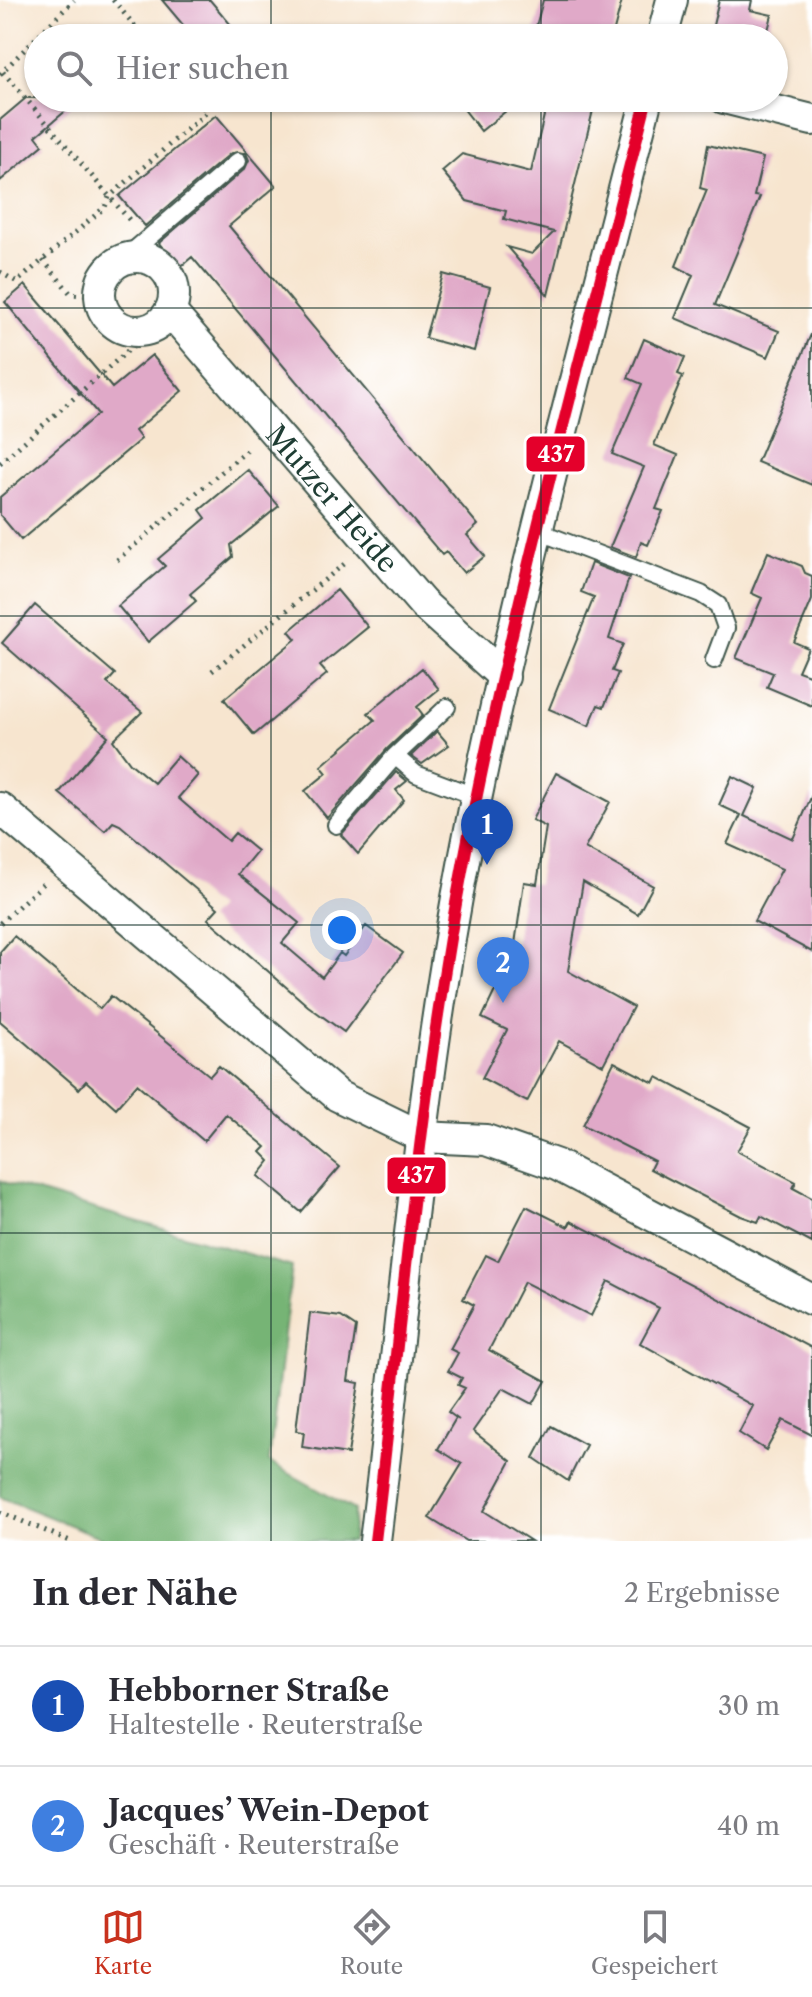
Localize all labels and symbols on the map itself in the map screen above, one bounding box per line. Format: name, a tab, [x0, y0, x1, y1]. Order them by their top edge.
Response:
street label: Mutzer Heide	[259, 418, 405, 580]
line badge: 437	[525, 435, 586, 473]
text: 437	[538, 441, 575, 468]
pin: 1	[461, 799, 513, 865]
your location	[322, 910, 362, 950]
pin: 2	[477, 937, 529, 1003]
line badge: 437	[386, 1156, 447, 1195]
text: 437	[398, 1162, 435, 1189]

